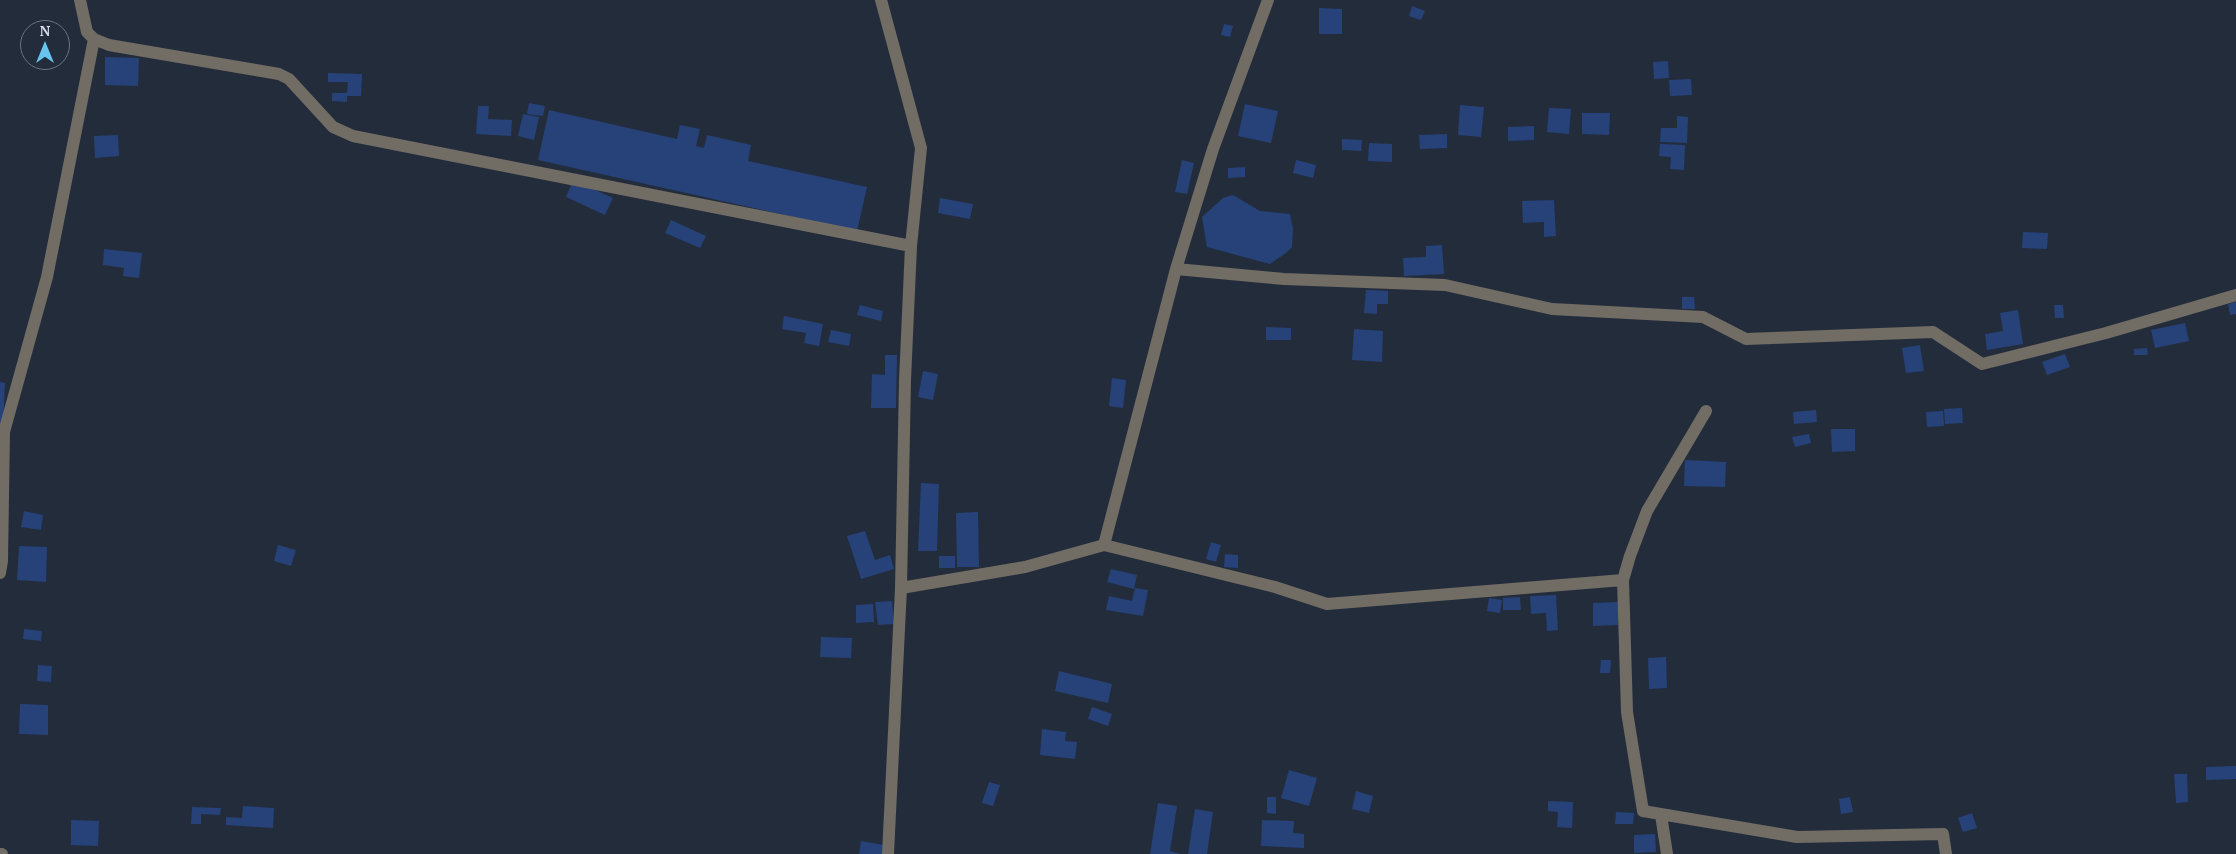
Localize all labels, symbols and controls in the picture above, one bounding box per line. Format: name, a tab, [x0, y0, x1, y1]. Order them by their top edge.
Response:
north arrow	[20, 20, 70, 70]
text: N	[40, 21, 50, 40]

